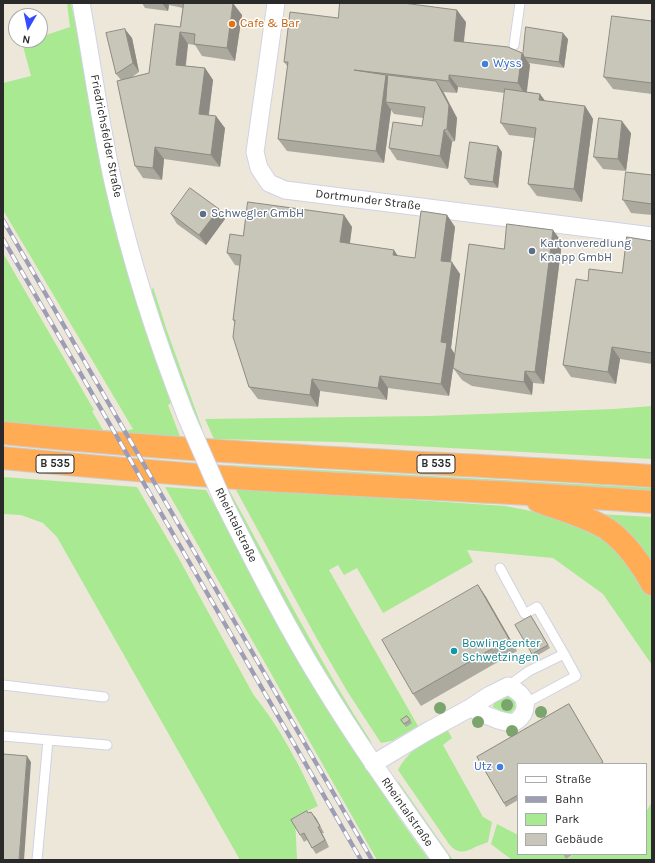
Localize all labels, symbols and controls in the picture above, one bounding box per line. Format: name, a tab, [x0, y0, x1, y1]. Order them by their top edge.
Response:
north arrow	[8, 8, 48, 48]
place label: Cafe & Bar	[240, 17, 299, 31]
marker: Cafe & Bar	[227, 19, 237, 29]
text: N	[21, 32, 31, 46]
place label: Wyss	[493, 57, 522, 71]
marker: Wyss	[480, 59, 490, 69]
street label: Friedrichsfelder Straße	[87, 73, 125, 199]
street label: Dortmunder Straße	[315, 186, 421, 214]
place label: Schwegler GmbH	[211, 207, 304, 221]
marker: Schwegler GmbH	[198, 209, 208, 219]
place label: Kartonveredlung Knapp GmbH	[540, 237, 631, 265]
marker: Kartonveredlung Knapp GmbH	[527, 246, 537, 256]
road number: B 535	[36, 455, 74, 473]
road number: B 535	[417, 455, 455, 473]
street label: Rheintalstraße	[212, 485, 260, 565]
place label: Bowlingcenter Schwetzingen	[462, 637, 540, 665]
marker: Bowlingcenter Schwetzingen	[449, 646, 459, 656]
place label: Utz	[474, 760, 492, 774]
marker: Utz	[495, 762, 505, 772]
legend	[517, 763, 647, 855]
text: Straße	[555, 772, 591, 786]
street label: Rheintalstraße	[378, 775, 436, 849]
text: Bahn	[555, 792, 584, 806]
text: Park	[555, 812, 579, 826]
text: Gebäude	[555, 832, 603, 846]

